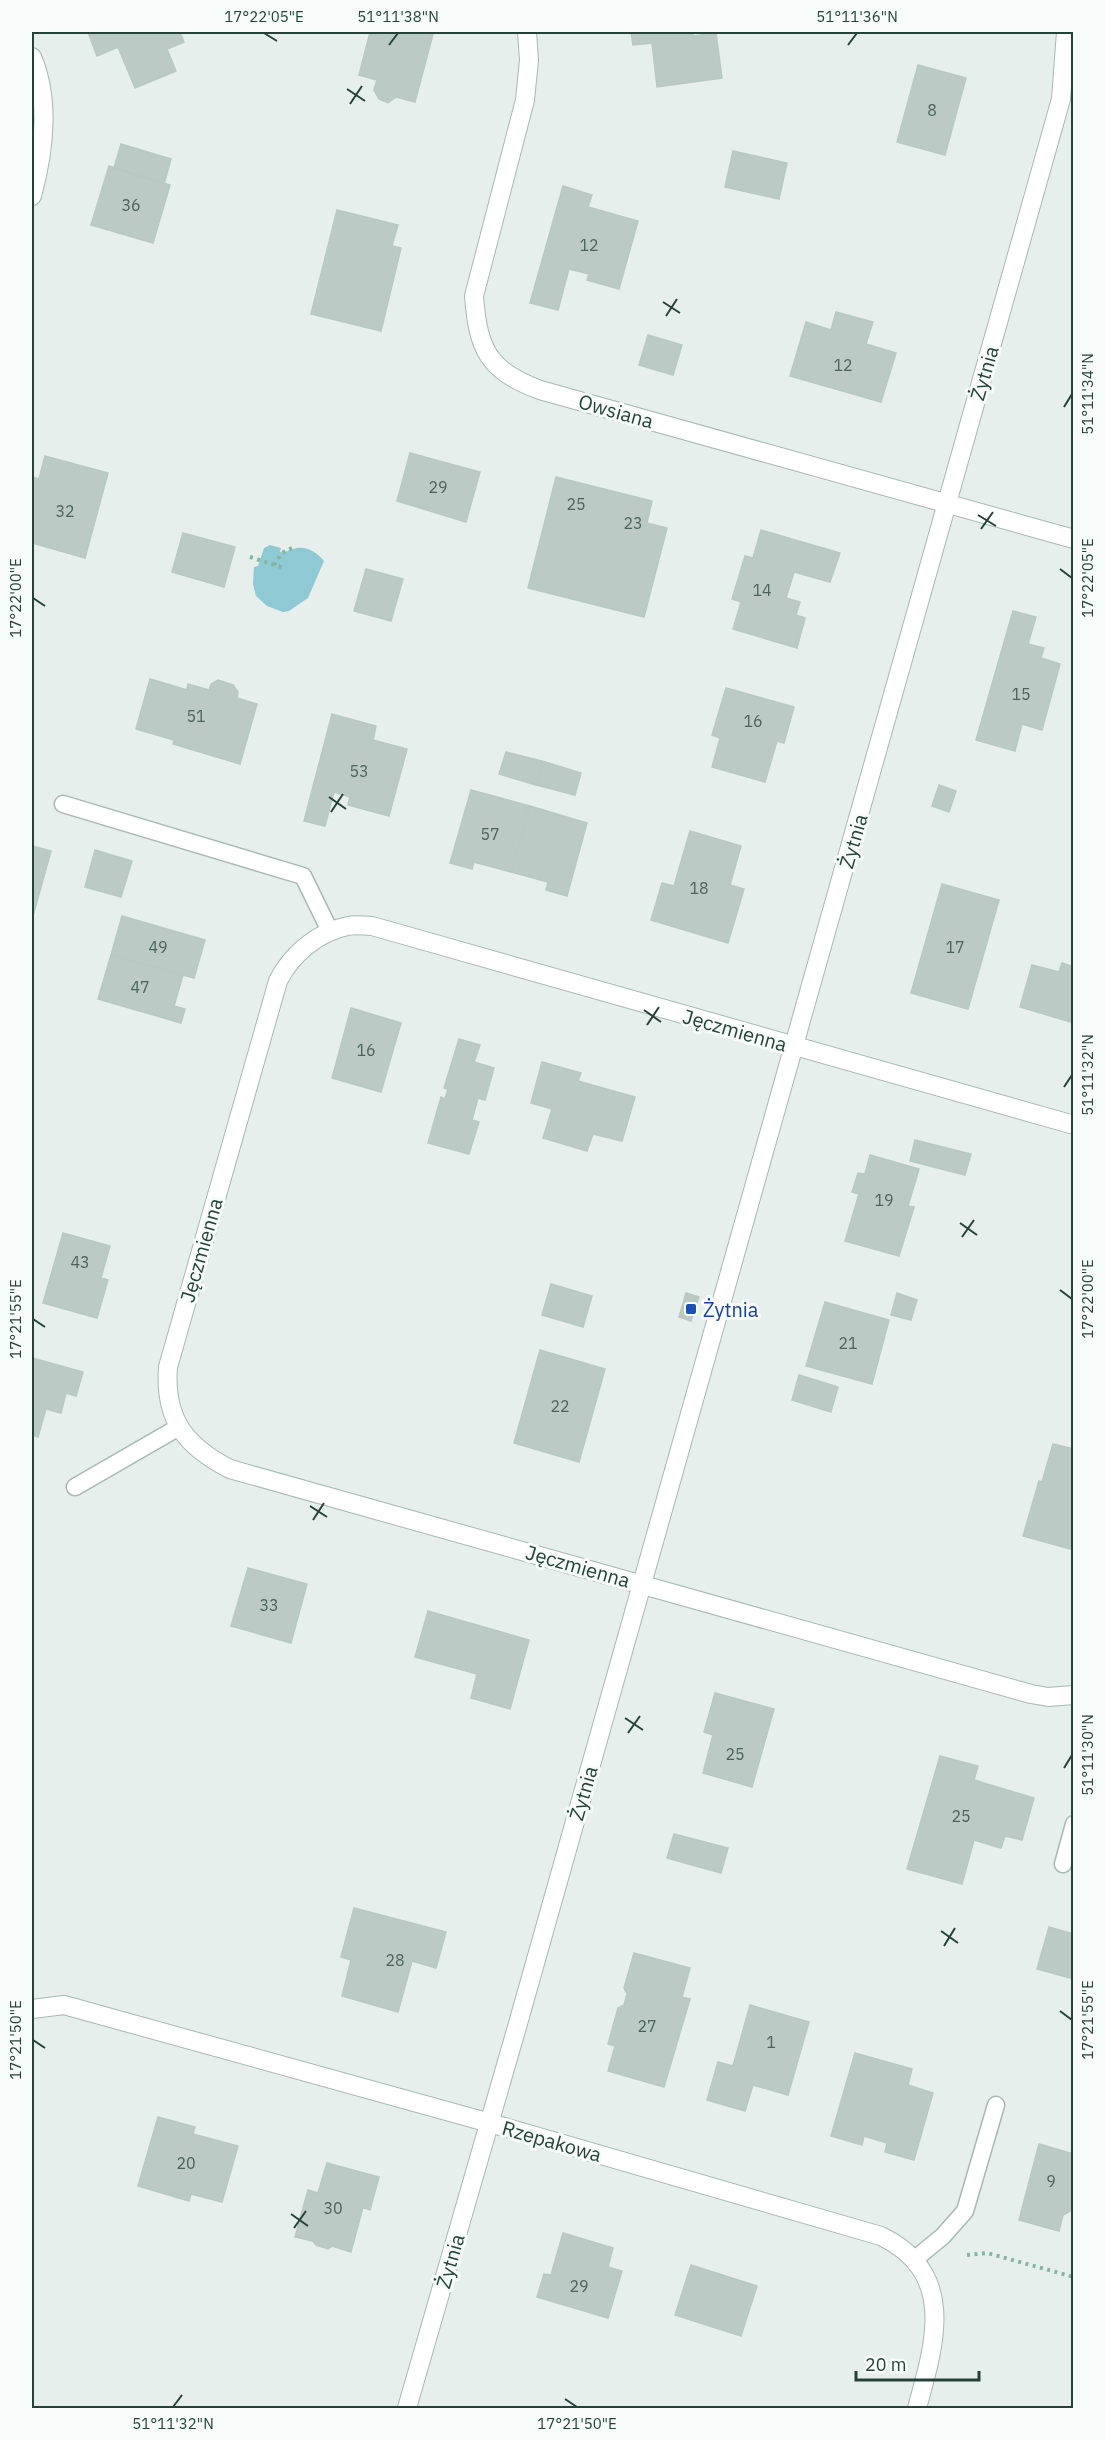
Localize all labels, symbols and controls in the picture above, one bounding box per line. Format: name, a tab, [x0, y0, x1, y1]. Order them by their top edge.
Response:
text: 17°22'05"E	[224, 7, 304, 26]
text: 51°11'38"N	[357, 7, 439, 26]
text: 51°11'36"N	[816, 7, 898, 26]
house number: 8	[927, 100, 937, 120]
house number: 36	[121, 195, 141, 215]
house number: 12	[579, 235, 599, 255]
street label: Żytnia	[963, 342, 1005, 403]
text: 51°11'34"N	[1078, 353, 1097, 435]
house number: 12	[833, 355, 853, 375]
street label: Owsiana	[575, 387, 657, 435]
house number: 29	[428, 477, 448, 497]
house number: 25	[566, 494, 586, 514]
house number: 32	[55, 501, 75, 521]
house number: 23	[623, 513, 643, 533]
text: 17°22'05"E	[1078, 538, 1097, 618]
text: 17°22'00"E	[6, 558, 25, 638]
house number: 14	[752, 580, 772, 600]
house number: 15	[1011, 684, 1031, 704]
house number: 51	[186, 706, 206, 726]
house number: 16	[743, 711, 763, 731]
house number: 53	[349, 761, 369, 781]
street label: Żytnia	[832, 810, 874, 871]
house number: 57	[480, 824, 500, 844]
house number: 18	[689, 878, 709, 898]
house number: 49	[148, 937, 168, 957]
house number: 17	[945, 937, 965, 957]
house number: 47	[130, 977, 150, 997]
street label: Jęczmienna	[680, 1002, 791, 1058]
text: 51°11'32"N	[1078, 1034, 1097, 1116]
house number: 16	[356, 1040, 376, 1060]
house number: 19	[874, 1190, 894, 1210]
street label: Jęczmienna	[173, 1194, 229, 1305]
house number: 43	[70, 1252, 90, 1272]
text: 17°22'00"E	[1078, 1259, 1097, 1339]
text: 17°21'55"E	[6, 1279, 25, 1359]
place label: Żytnia	[703, 1296, 759, 1323]
marker: Żytnia	[684, 1302, 698, 1316]
house number: 21	[838, 1333, 858, 1353]
house number: 22	[550, 1396, 570, 1416]
street label: Jęczmienna	[523, 1538, 634, 1594]
house number: 33	[259, 1595, 279, 1615]
text: 51°11'30"N	[1078, 1714, 1097, 1796]
house number: 25	[725, 1744, 745, 1764]
street label: Żytnia	[562, 1762, 604, 1823]
house number: 25	[951, 1806, 971, 1826]
house number: 28	[385, 1950, 405, 1970]
text: 17°21'55"E	[1078, 1980, 1097, 2060]
text: 17°21'50"E	[6, 2000, 25, 2080]
house number: 27	[637, 2016, 657, 2036]
house number: 1	[766, 2032, 776, 2052]
street label: Rzepakowa	[499, 2114, 605, 2168]
house number: 20	[176, 2153, 196, 2173]
house number: 9	[1046, 2171, 1056, 2191]
house number: 30	[323, 2198, 343, 2218]
street label: Żytnia	[429, 2230, 471, 2291]
house number: 29	[569, 2276, 589, 2296]
scale bar	[856, 2344, 979, 2382]
text: 20 m	[865, 2353, 907, 2376]
text: 51°11'32"N	[132, 2414, 214, 2433]
text: 17°21'50"E	[537, 2414, 617, 2433]

